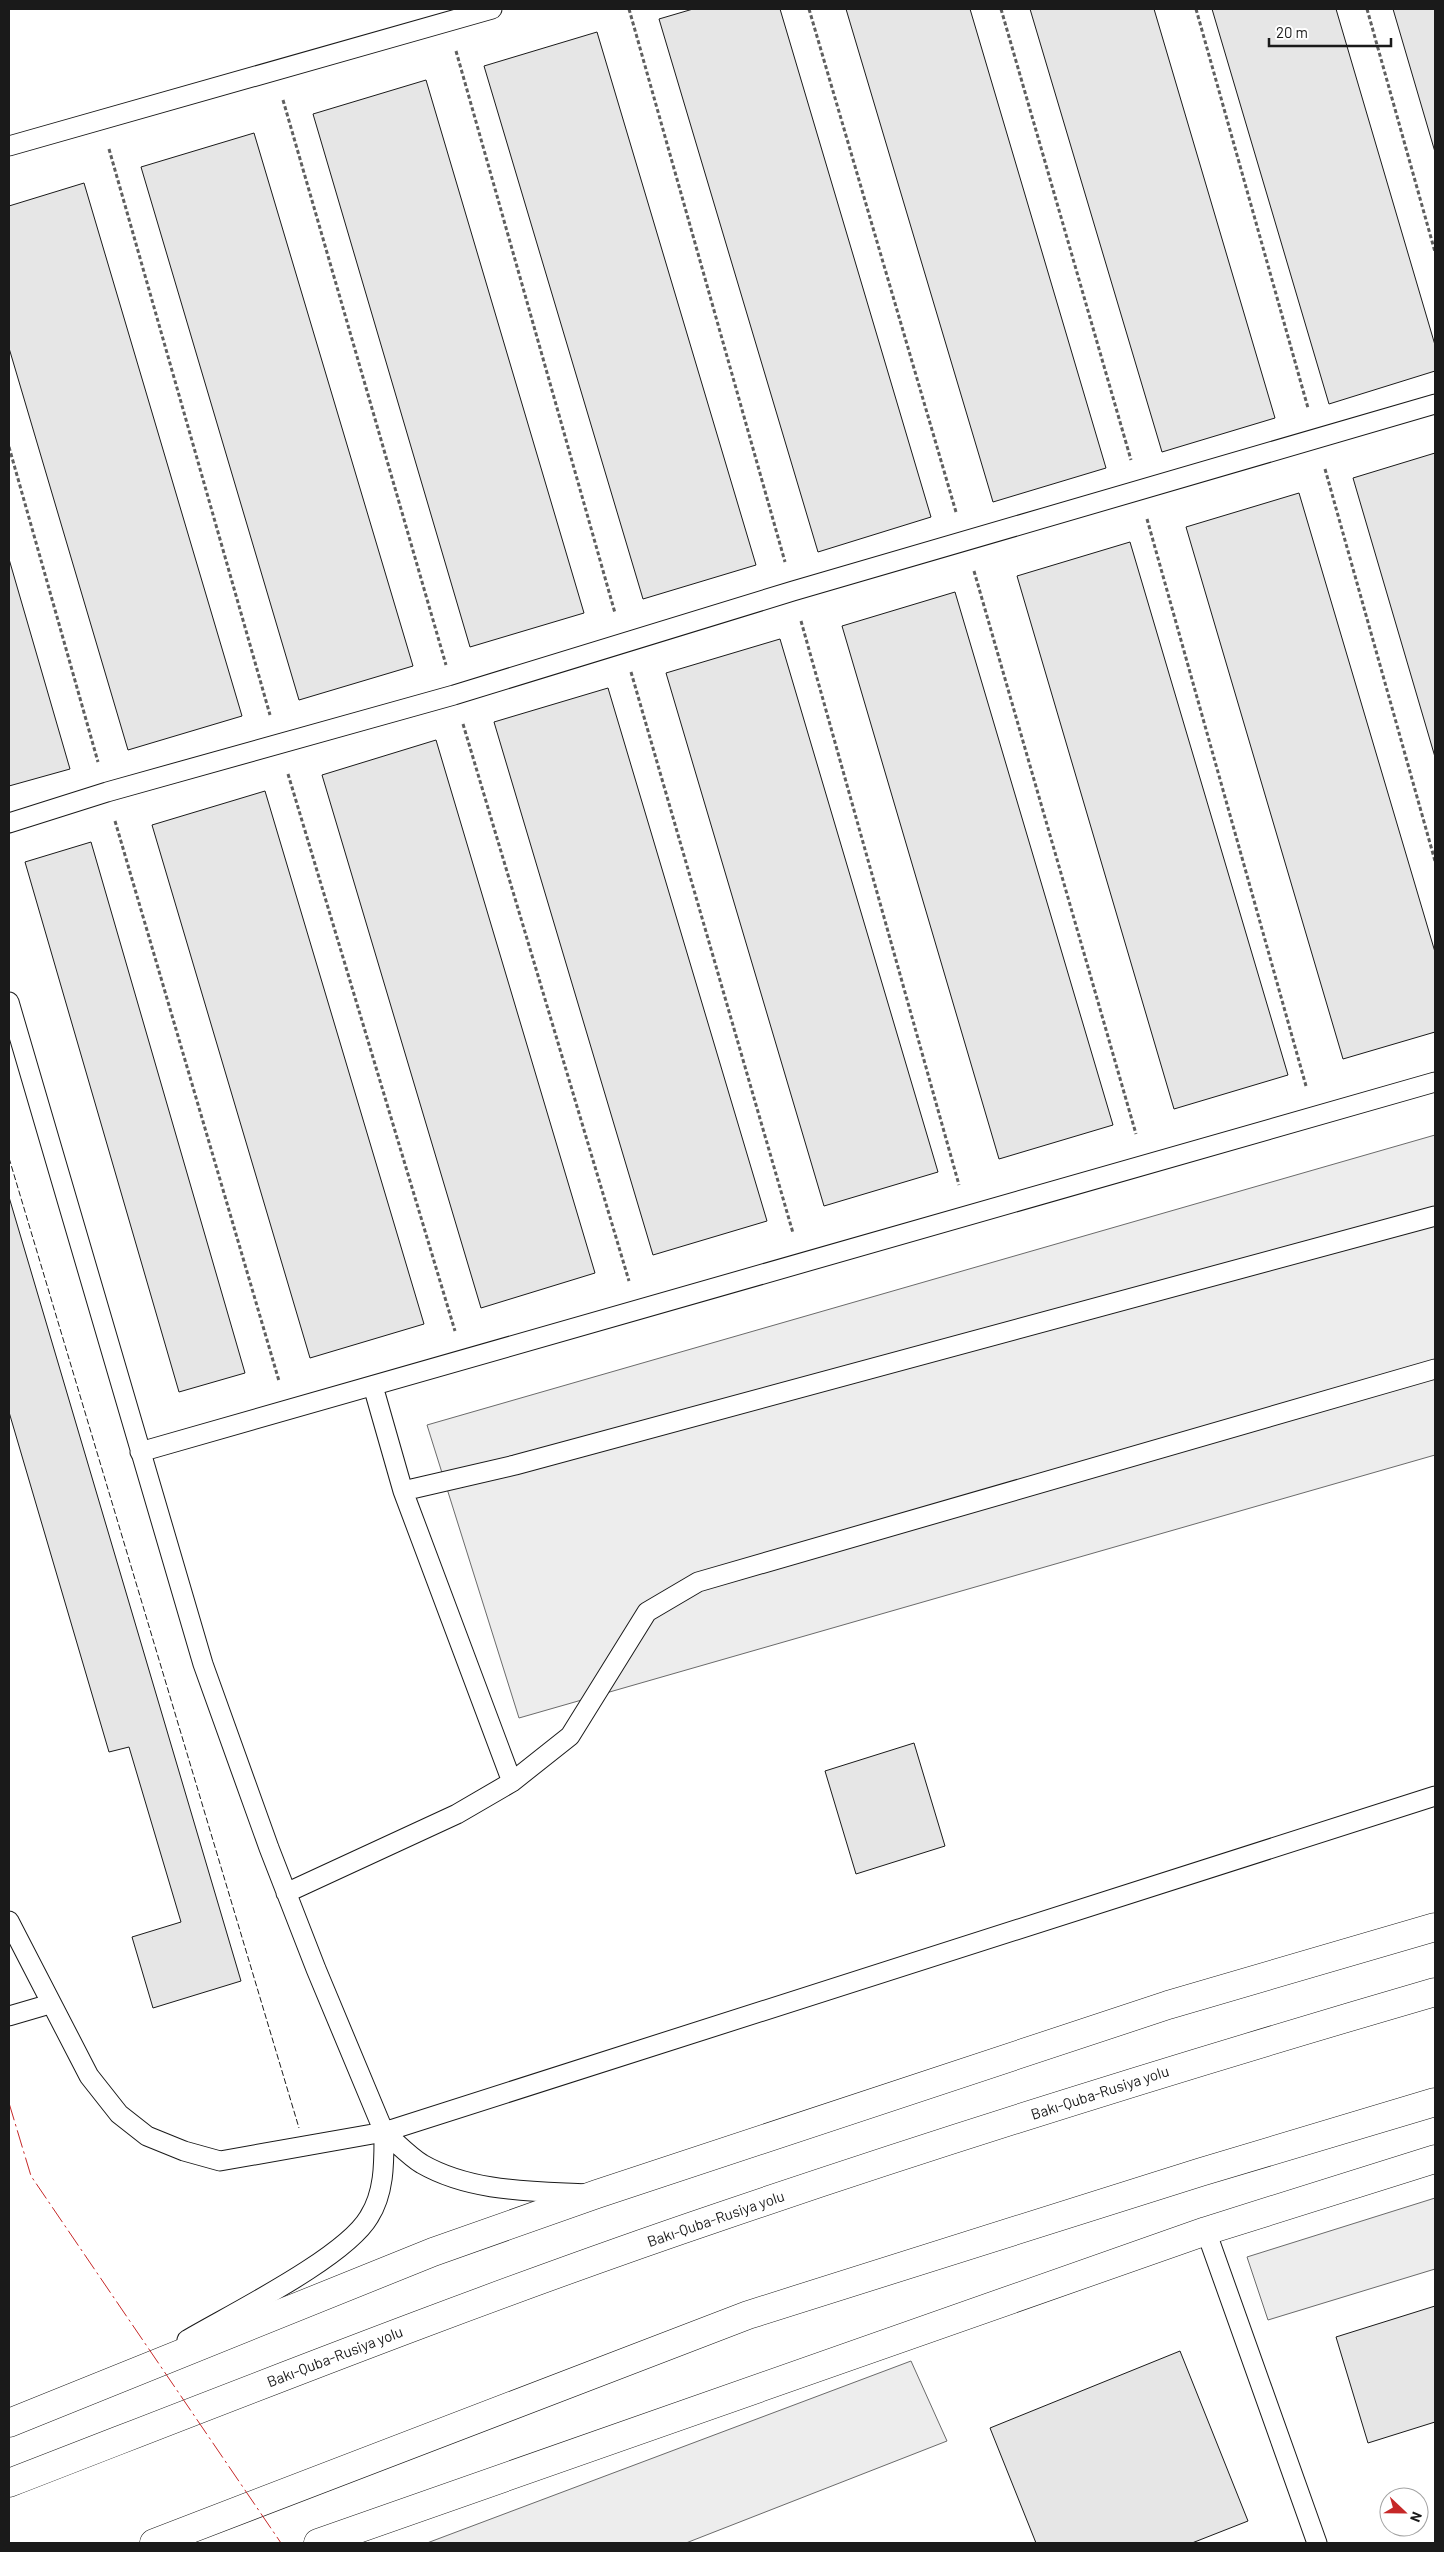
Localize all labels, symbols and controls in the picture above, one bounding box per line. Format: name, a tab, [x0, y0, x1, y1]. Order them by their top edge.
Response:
scale bar	[1269, 15, 1392, 47]
text: 20 m	[1276, 23, 1308, 41]
street label: Bakı-Quba-Rusiya yolu	[1028, 2061, 1171, 2123]
street label: Bakı-Quba-Rusiya yolu	[645, 2186, 787, 2250]
street label: Bakı-Quba-Rusiya yolu	[264, 2322, 405, 2390]
north arrow	[1379, 2487, 1429, 2537]
text: N	[1407, 2510, 1426, 2525]

